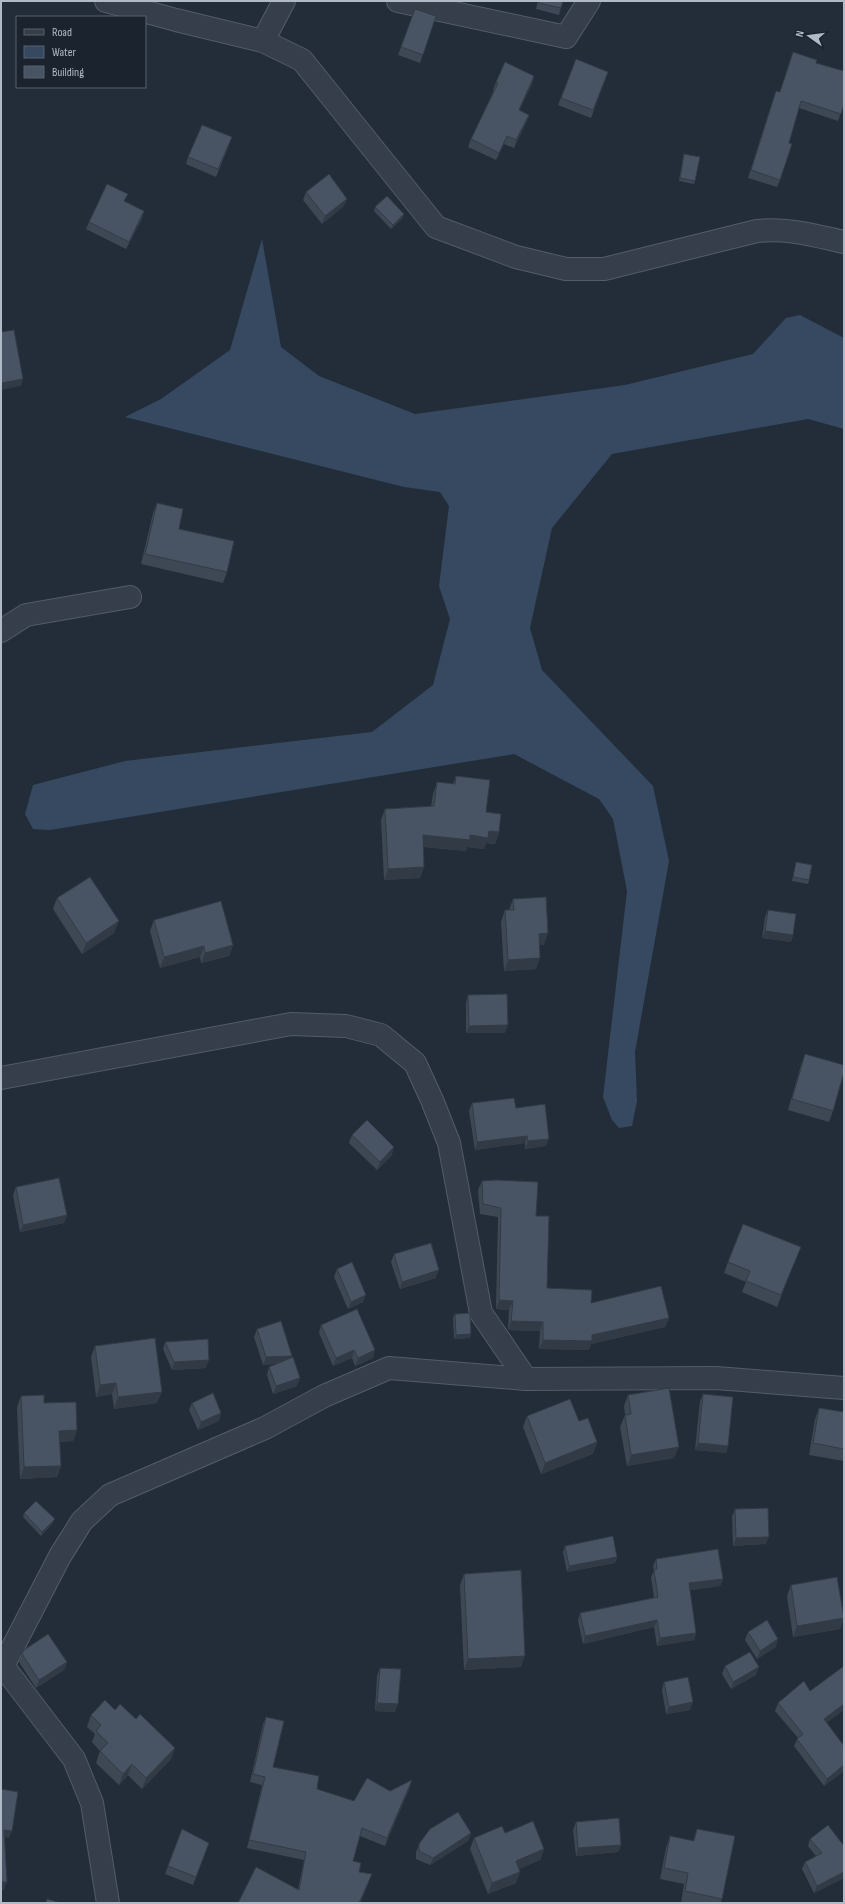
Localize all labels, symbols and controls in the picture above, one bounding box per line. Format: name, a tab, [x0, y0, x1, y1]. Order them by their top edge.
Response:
legend	[16, 16, 146, 88]
north arrow	[789, 16, 829, 56]
text: Road	[52, 25, 72, 40]
text: N	[793, 29, 807, 38]
text: Water	[52, 45, 76, 60]
text: Building	[52, 65, 84, 80]

